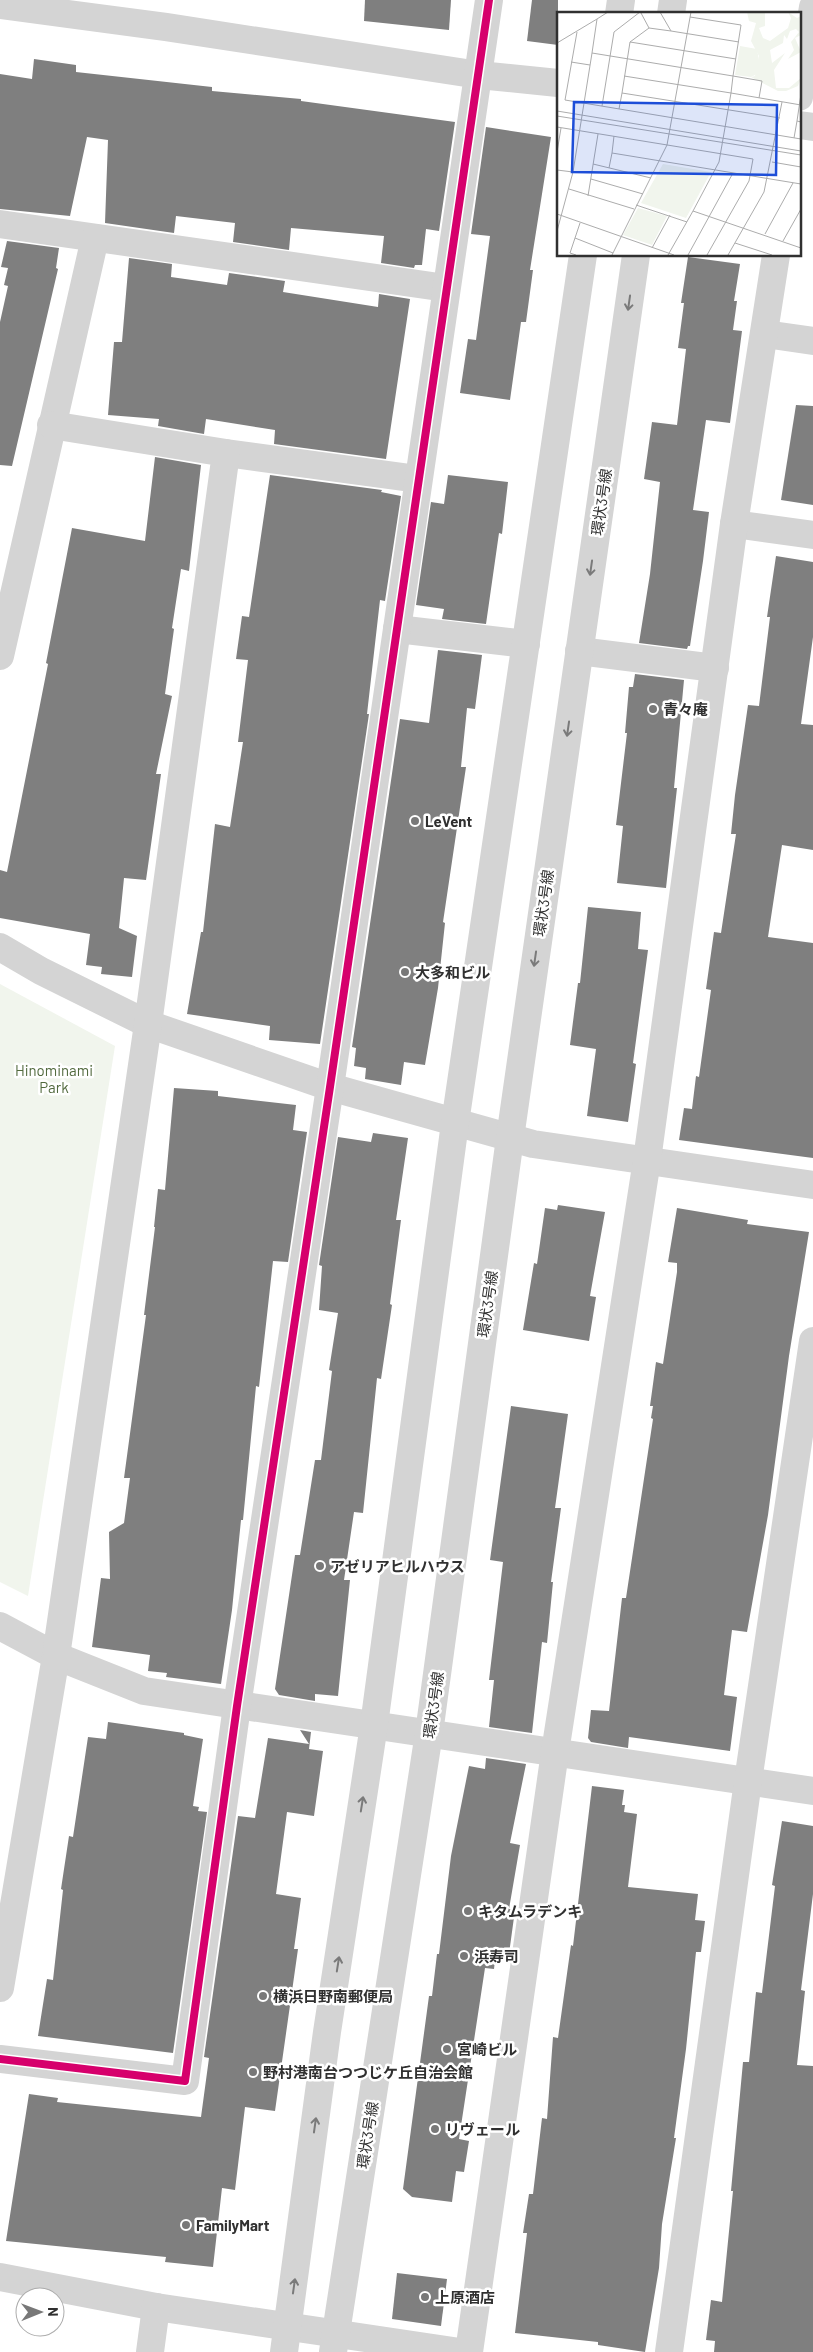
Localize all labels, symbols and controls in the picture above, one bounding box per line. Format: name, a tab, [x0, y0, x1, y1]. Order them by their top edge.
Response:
inset map	[557, 12, 800, 256]
one-way arrow	[624, 295, 634, 311]
street label: 環状3号線	[587, 467, 615, 537]
one-way arrow	[586, 560, 596, 576]
place label: 青々庵	[663, 700, 708, 718]
marker: 青々庵	[647, 703, 659, 715]
one-way arrow	[563, 721, 573, 737]
place label: LeVent	[425, 812, 473, 830]
marker: LeVent	[409, 815, 421, 827]
street label: 環状3号線	[529, 868, 557, 938]
one-way arrow	[530, 951, 540, 967]
place label: 大多和ビル	[415, 963, 490, 981]
marker: 大多和ビル	[399, 966, 411, 978]
park label: Hinominami Park	[15, 1061, 93, 1096]
street label: 環状3号線	[473, 1269, 501, 1339]
place label: アゼリアヒルハウス	[330, 1557, 465, 1575]
marker: アゼリアヒルハウス	[314, 1560, 326, 1572]
street label: 環状3号線	[419, 1670, 447, 1740]
one-way arrow	[357, 1796, 367, 1812]
place label: キタムラデンキ	[478, 1902, 582, 1920]
marker: キタムラデンキ	[462, 1905, 474, 1917]
place label: 浜寿司	[474, 1947, 519, 1965]
marker: 浜寿司	[458, 1950, 470, 1962]
one-way arrow	[333, 1957, 343, 1973]
place label: 横浜日野南郵便局	[273, 1987, 393, 2005]
marker: 横浜日野南郵便局	[257, 1990, 269, 2002]
place label: 宮崎ビル	[457, 2040, 517, 2058]
marker: 宮崎ビル	[441, 2043, 453, 2055]
place label: 野村港南台つつじケ丘自治会館	[263, 2063, 473, 2081]
marker: 野村港南台つつじケ丘自治会館	[247, 2066, 259, 2078]
street label: 環状3号線	[353, 2100, 381, 2170]
one-way arrow	[310, 2118, 320, 2134]
place label: リヴェール	[445, 2120, 520, 2138]
marker: リヴェール	[429, 2123, 441, 2135]
place label: FamilyMart	[196, 2216, 270, 2234]
marker: FamilyMart	[180, 2219, 192, 2231]
one-way arrow	[289, 2279, 299, 2295]
north arrow	[15, 2287, 65, 2337]
place label: 上原酒店	[435, 2288, 495, 2306]
marker: 上原酒店	[419, 2291, 431, 2303]
text: N	[45, 2307, 62, 2317]

